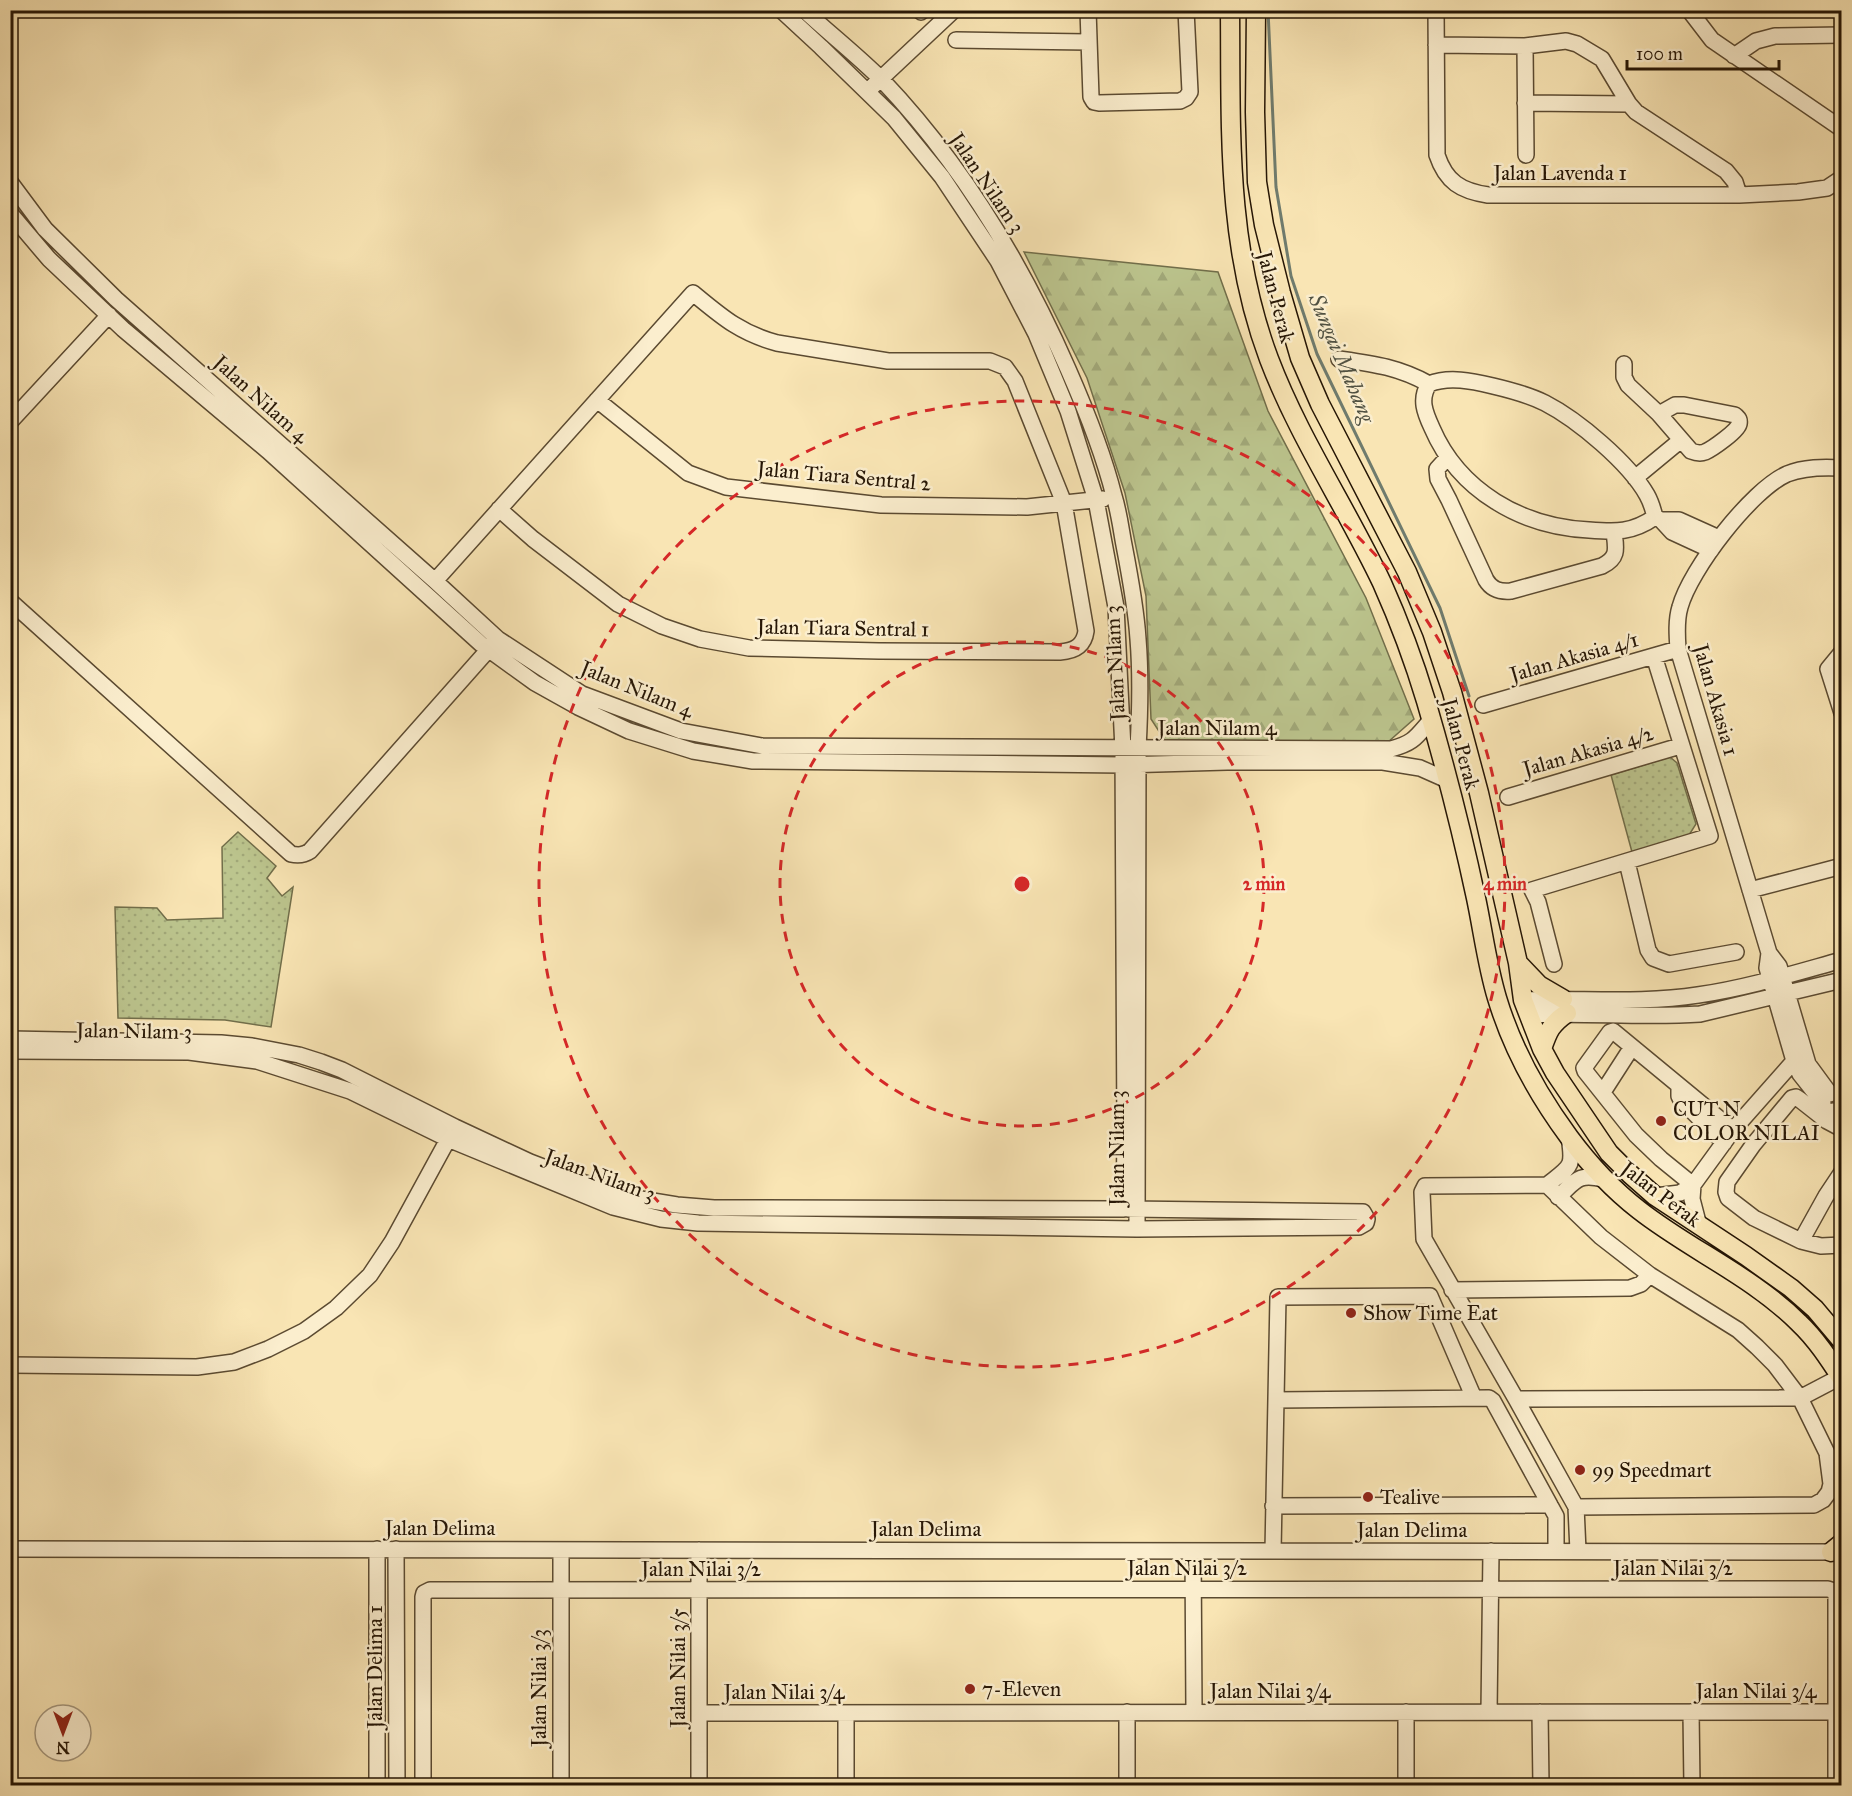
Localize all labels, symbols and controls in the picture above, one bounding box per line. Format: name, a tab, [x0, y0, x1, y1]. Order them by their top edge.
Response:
scale bar	[1627, 33, 1778, 71]
text: 100 m	[1636, 43, 1683, 65]
street label: Jalan Nilam 3	[943, 126, 1030, 238]
street label: Jalan Lavenda 1	[1491, 160, 1627, 186]
street label: Jalan Perak	[1251, 246, 1301, 346]
water label: Sungai Mahang	[1302, 288, 1382, 428]
street label: Jalan Nilam 4	[207, 348, 315, 449]
street label: Jalan Tiara Sentral 2	[754, 455, 933, 497]
street label: Jalan Nilam 3	[1099, 604, 1131, 724]
street label: Jalan Tiara Sentral 1	[755, 613, 929, 643]
street label: Jalan Akasia 4/1	[1505, 626, 1641, 688]
street label: Jalan Akasia 1	[1687, 639, 1744, 759]
street label: Jalan Nilam 4	[575, 654, 698, 724]
street label: Jalan Perak	[1436, 693, 1486, 793]
street label: Jalan Nilam 4	[1155, 715, 1278, 741]
street label: Jalan Akasia 4/2	[1518, 720, 1657, 783]
text: 2 min	[1243, 873, 1286, 895]
text: 4 min	[1483, 873, 1527, 896]
centre of rings	[1012, 874, 1032, 894]
street label: Jalan Nilam 3	[74, 1017, 192, 1045]
street label: Jalan Nilam 3	[1104, 1090, 1130, 1208]
place label: CUT N COLOR NILAI	[1673, 1096, 1820, 1146]
marker: CUT N COLOR NILAI	[1654, 1114, 1668, 1128]
street label: Jalan Nilam 3	[539, 1142, 659, 1207]
street label: Jalan Perak	[1614, 1154, 1707, 1233]
place label: Show Time Eat	[1363, 1300, 1499, 1326]
marker: Show Time Eat	[1344, 1306, 1358, 1320]
place label: 99 Speedmart	[1592, 1457, 1712, 1483]
marker: 99 Speedmart	[1573, 1463, 1587, 1477]
place label: Tealive	[1380, 1484, 1440, 1510]
marker: Tealive	[1361, 1490, 1375, 1504]
street label: Jalan Delima	[383, 1515, 495, 1541]
street label: Jalan Delima	[869, 1516, 981, 1542]
street label: Jalan Delima	[1355, 1517, 1467, 1543]
street label: Jalan Nilai 3/2	[1125, 1555, 1248, 1581]
street label: Jalan Nilai 3/2	[1611, 1555, 1734, 1581]
street label: Jalan Nilai 3/2	[639, 1556, 762, 1582]
street label: Jalan Delima 1	[362, 1605, 388, 1731]
street label: Jalan Nilai 3/5	[665, 1608, 691, 1730]
street label: Jalan Nilai 3/3	[526, 1629, 552, 1749]
place label: 7-Eleven	[982, 1676, 1061, 1702]
street label: Jalan Nilai 3/4	[1208, 1678, 1332, 1704]
street label: Jalan Nilai 3/4	[1694, 1678, 1818, 1704]
street label: Jalan Nilai 3/4	[722, 1679, 846, 1705]
marker: 7-Eleven	[963, 1682, 977, 1696]
north arrow	[33, 1703, 93, 1763]
text: N	[56, 1738, 70, 1757]

